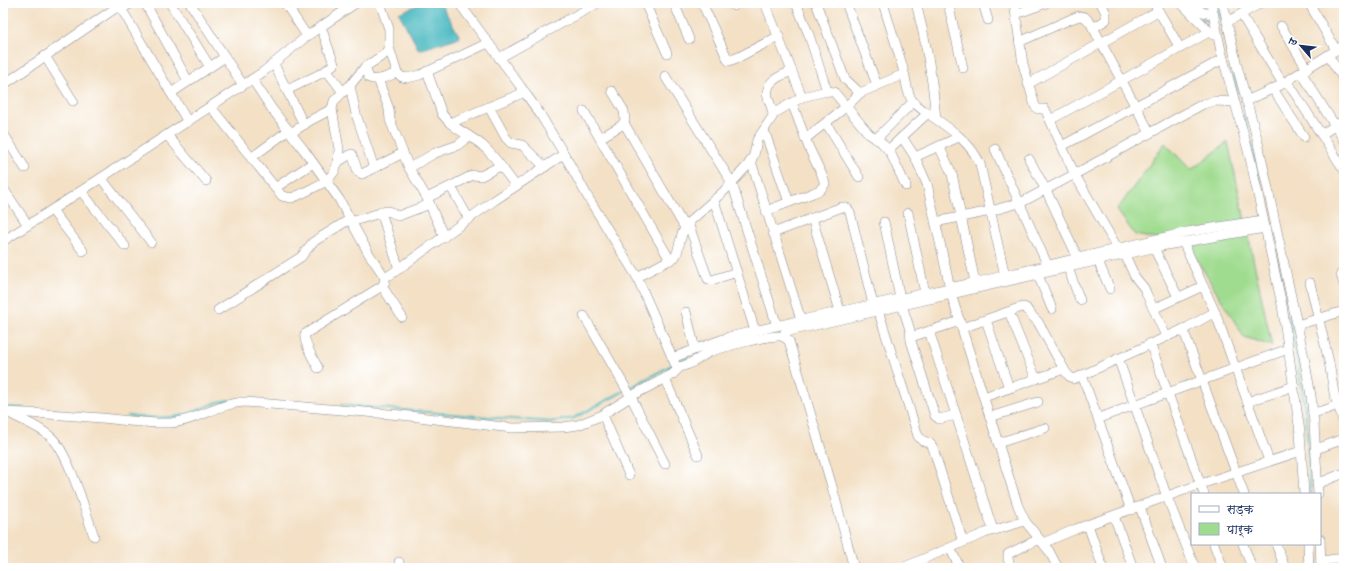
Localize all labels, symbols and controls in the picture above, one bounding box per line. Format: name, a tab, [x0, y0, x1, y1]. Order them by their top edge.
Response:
north arrow	[1281, 26, 1321, 66]
text: उ	[1285, 35, 1303, 50]
legend	[1191, 493, 1321, 545]
text: सड़क	[1226, 502, 1255, 519]
text: पार्क	[1226, 522, 1254, 539]

